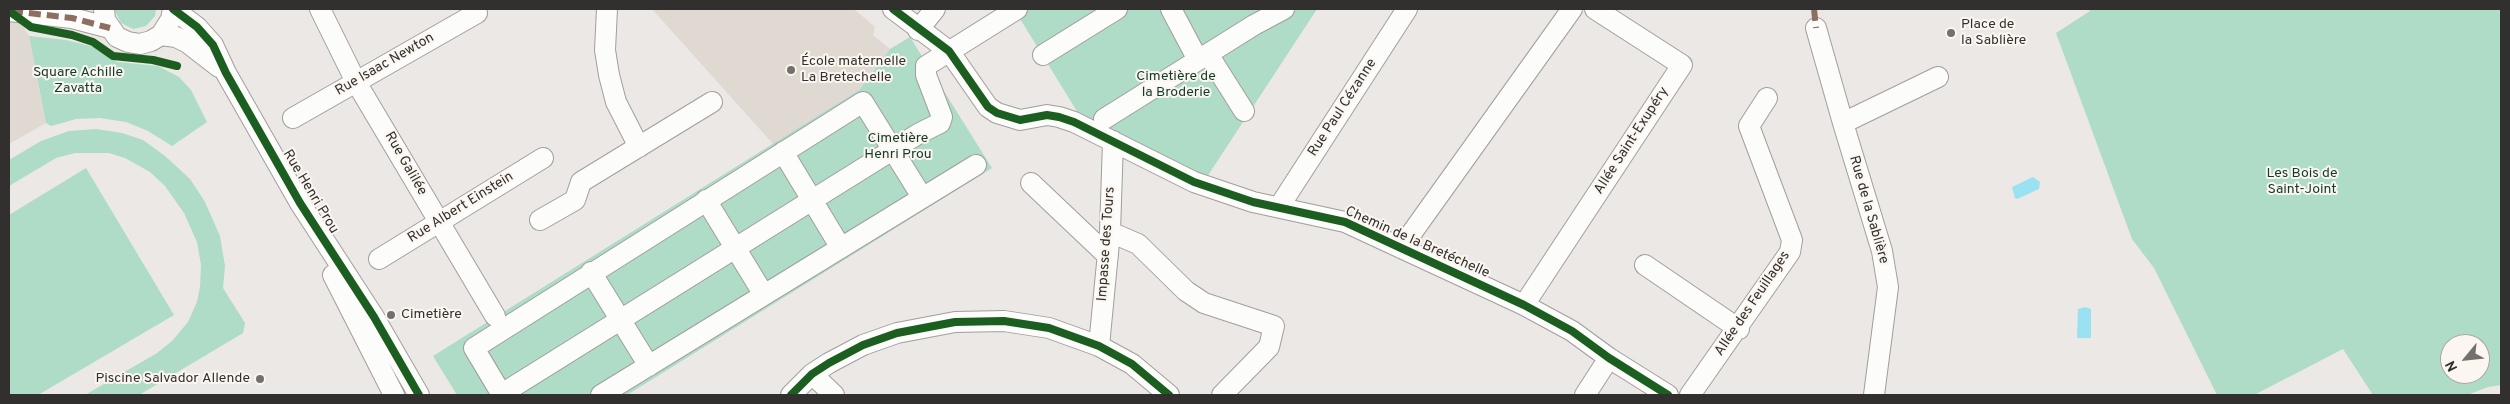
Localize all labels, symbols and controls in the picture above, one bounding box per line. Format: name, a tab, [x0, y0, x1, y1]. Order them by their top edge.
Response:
place label: Place de la Sablière	[1961, 17, 2026, 49]
marker: Place de la Sablière	[1945, 27, 1957, 39]
street label: Rue Isaac Newton	[333, 30, 437, 100]
place label: École maternelle La Bretechelle	[801, 54, 906, 86]
street label: Rue Paul Cézanne	[1305, 56, 1381, 160]
marker: École maternelle La Bretechelle	[785, 64, 797, 76]
park label: Square Achille Zavatta	[33, 65, 123, 98]
park label: Cimetière de la Broderie	[1136, 69, 1216, 102]
street label: Allée Saint-Exupéry	[1591, 84, 1673, 198]
street label: Rue Galilée	[380, 129, 430, 199]
park label: Cimetière Henri Prou	[864, 131, 932, 164]
street label: Rue Henri Prou	[278, 147, 342, 237]
street label: Rue de la Sablière	[1845, 154, 1891, 266]
park label: Les Bois de Saint-Joint	[2266, 166, 2338, 198]
street label: Rue Albert Einstein	[405, 169, 517, 247]
street label: Impasse des Tours	[1095, 186, 1119, 302]
street label: Chemin de la Bretéchelle	[1342, 204, 1492, 282]
street label: Allée des Feuillages	[1712, 248, 1794, 360]
place label: Cimetière	[401, 307, 462, 323]
marker: Cimetière	[385, 309, 397, 321]
north arrow	[2440, 334, 2490, 384]
text: N	[2442, 357, 2462, 374]
place label: Piscine Salvador Allende	[95, 371, 250, 387]
marker: Piscine Salvador Allende	[254, 373, 266, 385]

